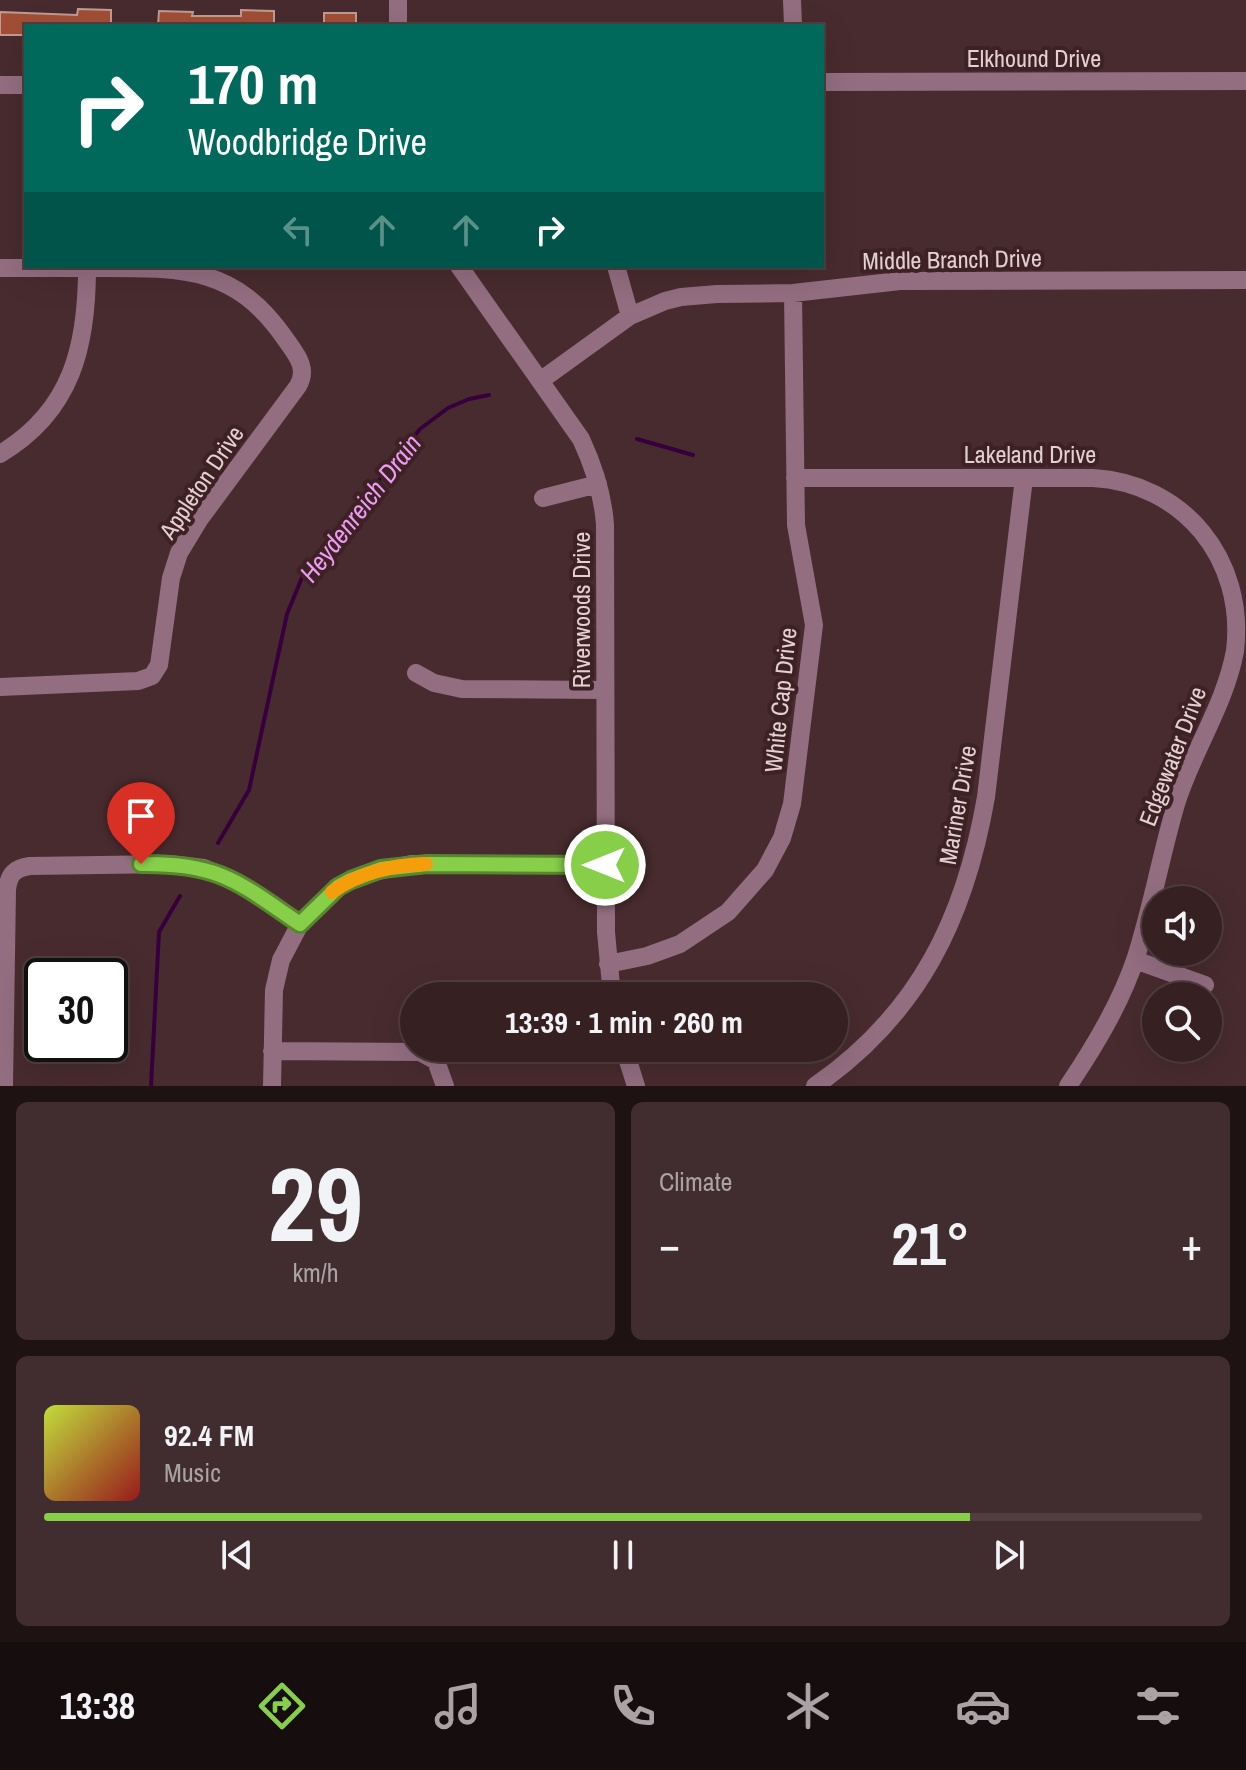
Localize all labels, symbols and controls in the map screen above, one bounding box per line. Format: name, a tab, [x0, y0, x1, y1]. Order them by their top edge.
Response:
street label: Elkhound Drive	[967, 42, 1101, 74]
text: 170 m	[188, 46, 318, 121]
icon: right	[56, 56, 160, 160]
text: Woodbridge Drive	[188, 118, 427, 166]
icon: left	[276, 208, 320, 252]
icon: ahead	[360, 208, 404, 252]
icon: ahead	[444, 208, 488, 252]
icon: right	[528, 208, 572, 252]
street label: Middle Branch Drive	[862, 241, 1042, 277]
street label: Appleton Drive	[151, 419, 251, 546]
water label: Heydenreich Drain	[291, 427, 429, 589]
street label: Lakeland Drive	[964, 438, 1096, 470]
street label: Riverwoods Drive	[565, 532, 597, 688]
street label: White Cap Drive	[756, 626, 804, 774]
street label: Edgewater Drive	[1131, 682, 1213, 830]
street label: Mariner Drive	[931, 743, 983, 867]
pin	[107, 782, 175, 864]
icon: arrive	[119, 794, 163, 838]
position arrow	[563, 823, 647, 907]
map controls	[1142, 886, 1222, 1062]
button: sound	[1142, 886, 1222, 966]
speed limit sign: 30	[24, 958, 128, 1062]
button: search	[1142, 982, 1222, 1062]
text: 13:39 · 1 min · 260 m	[505, 1002, 743, 1042]
text: 29	[268, 1133, 363, 1273]
text: Climate	[659, 1164, 732, 1199]
text: 21°	[891, 1203, 970, 1284]
text: −	[659, 1214, 680, 1274]
text: +	[1181, 1214, 1202, 1274]
text: km/h	[292, 1255, 339, 1290]
text: 92.4 FM	[164, 1415, 254, 1455]
text: Music	[164, 1455, 221, 1490]
icon: previous	[215, 1533, 259, 1577]
icon: pause	[601, 1533, 645, 1577]
icon: next	[987, 1533, 1031, 1577]
icon: directions	[254, 1678, 310, 1734]
icon: music	[430, 1678, 486, 1734]
icon: phone	[605, 1678, 661, 1734]
icon: climate	[780, 1678, 836, 1734]
icon: car	[955, 1678, 1011, 1734]
icon: filters	[1130, 1678, 1186, 1734]
text: 13:38	[60, 1682, 135, 1730]

